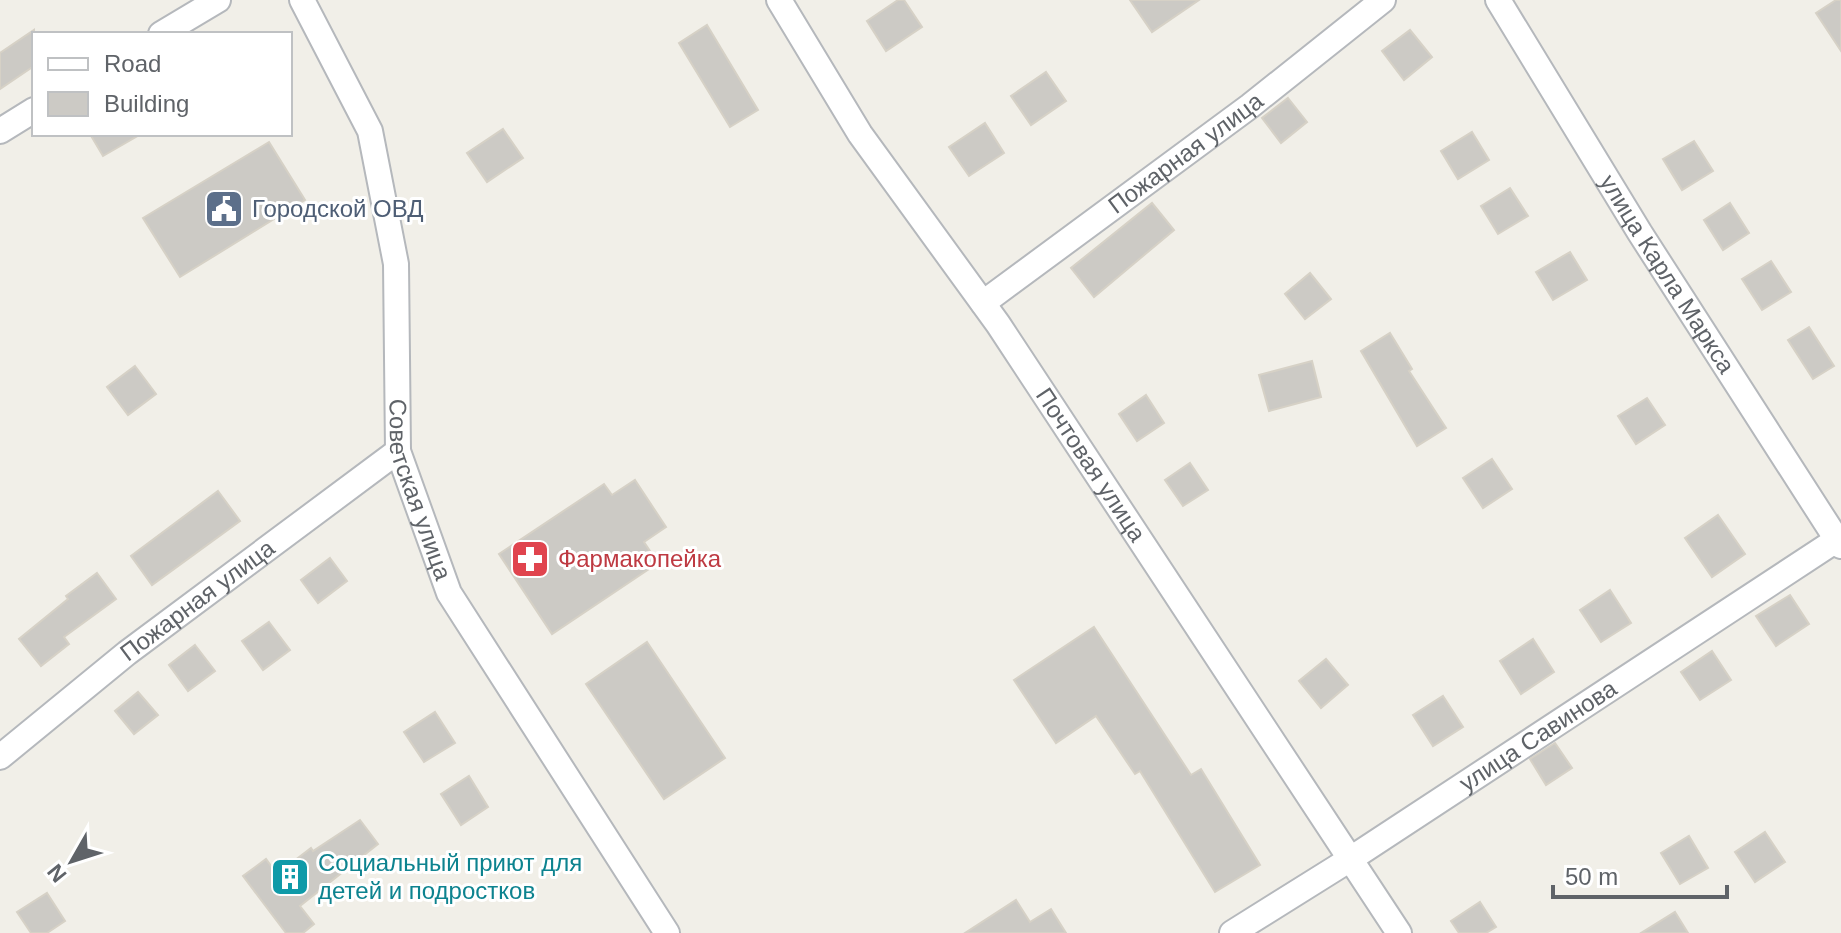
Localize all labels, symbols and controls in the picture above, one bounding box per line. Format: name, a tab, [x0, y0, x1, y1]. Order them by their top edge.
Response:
legend	[32, 32, 292, 136]
text: Road	[104, 50, 161, 77]
street label: Пожарная улица	[1103, 87, 1269, 219]
text: Building	[104, 90, 189, 117]
street label: улица Карла Маркса	[1595, 170, 1741, 379]
public building icon: Городской ОВД	[203, 188, 245, 230]
place label: Городской ОВД	[252, 195, 424, 222]
street label: Почтовая улица	[1031, 383, 1152, 547]
street label: Советская улица	[384, 398, 457, 584]
street label: Пожарная улица	[115, 533, 280, 666]
pharmacy icon: Фармакопейка	[509, 538, 551, 580]
place label: Фармакопейка	[558, 545, 722, 572]
street label: улица Савинова	[1454, 674, 1622, 797]
north arrow	[32, 821, 112, 901]
place label: Социальный приют для детей и подростков	[318, 849, 582, 904]
scale bar	[1553, 849, 1727, 899]
building icon: Социальный приют для детей и подростков	[269, 856, 311, 898]
text: N	[42, 859, 72, 887]
text: 50 m	[1565, 863, 1618, 890]

